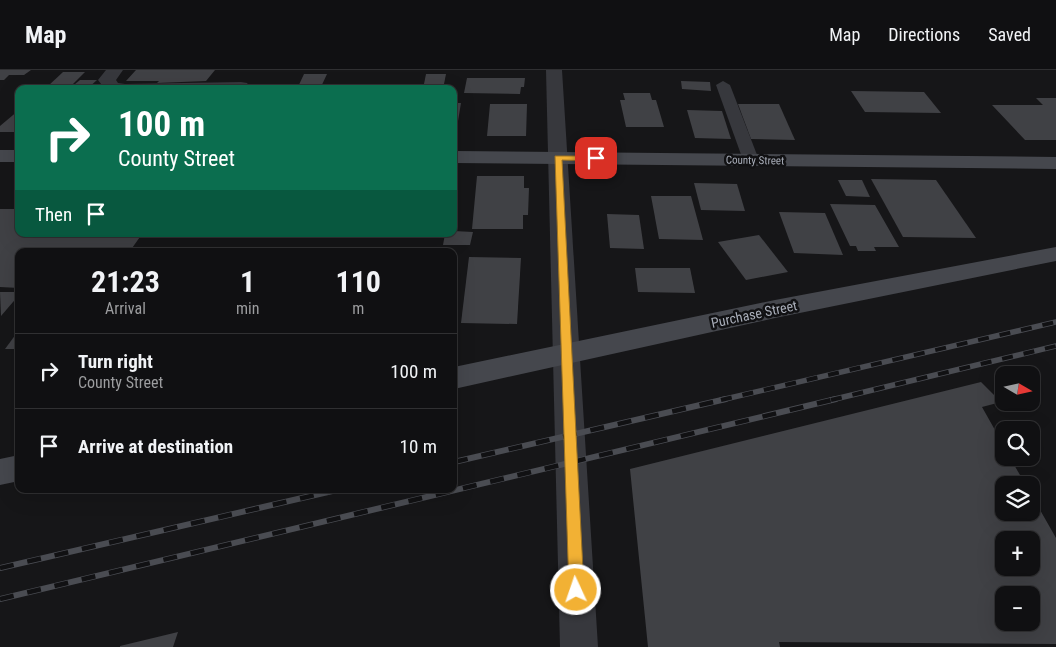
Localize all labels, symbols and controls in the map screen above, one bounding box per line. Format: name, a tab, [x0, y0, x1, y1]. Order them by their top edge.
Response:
text: Map	[25, 21, 66, 49]
text: Map	[829, 24, 860, 45]
text: Directions	[888, 24, 960, 45]
text: Saved	[988, 24, 1031, 45]
text: 100 m	[118, 104, 205, 145]
icon: right	[35, 105, 100, 170]
pin	[575, 137, 617, 179]
icon: arrive	[582, 144, 610, 172]
text: County Street	[118, 146, 235, 171]
street label: County Street	[726, 153, 784, 168]
icon: arrive	[82, 200, 110, 228]
text: Then	[35, 203, 72, 226]
text: 21:23	[91, 264, 160, 299]
text: 1	[240, 264, 255, 299]
text: 110	[335, 264, 381, 299]
street label: Purchase Street	[710, 297, 798, 331]
text: Arrival	[105, 299, 146, 318]
text: min	[236, 299, 259, 318]
text: m	[352, 299, 364, 318]
text: Turn right	[78, 350, 153, 373]
icon: right	[35, 357, 63, 385]
text: 100 m	[390, 360, 437, 383]
north arrow	[995, 366, 1040, 411]
map controls	[995, 366, 1040, 631]
text: County Street	[78, 373, 163, 392]
button: search	[995, 421, 1040, 466]
icon: arrive	[35, 432, 63, 460]
text: Arrive at destination	[78, 435, 233, 458]
text: 10 m	[400, 435, 437, 458]
button: layers	[995, 476, 1040, 521]
button: +	[995, 531, 1040, 576]
position arrow	[549, 563, 601, 615]
button: −	[995, 586, 1040, 631]

